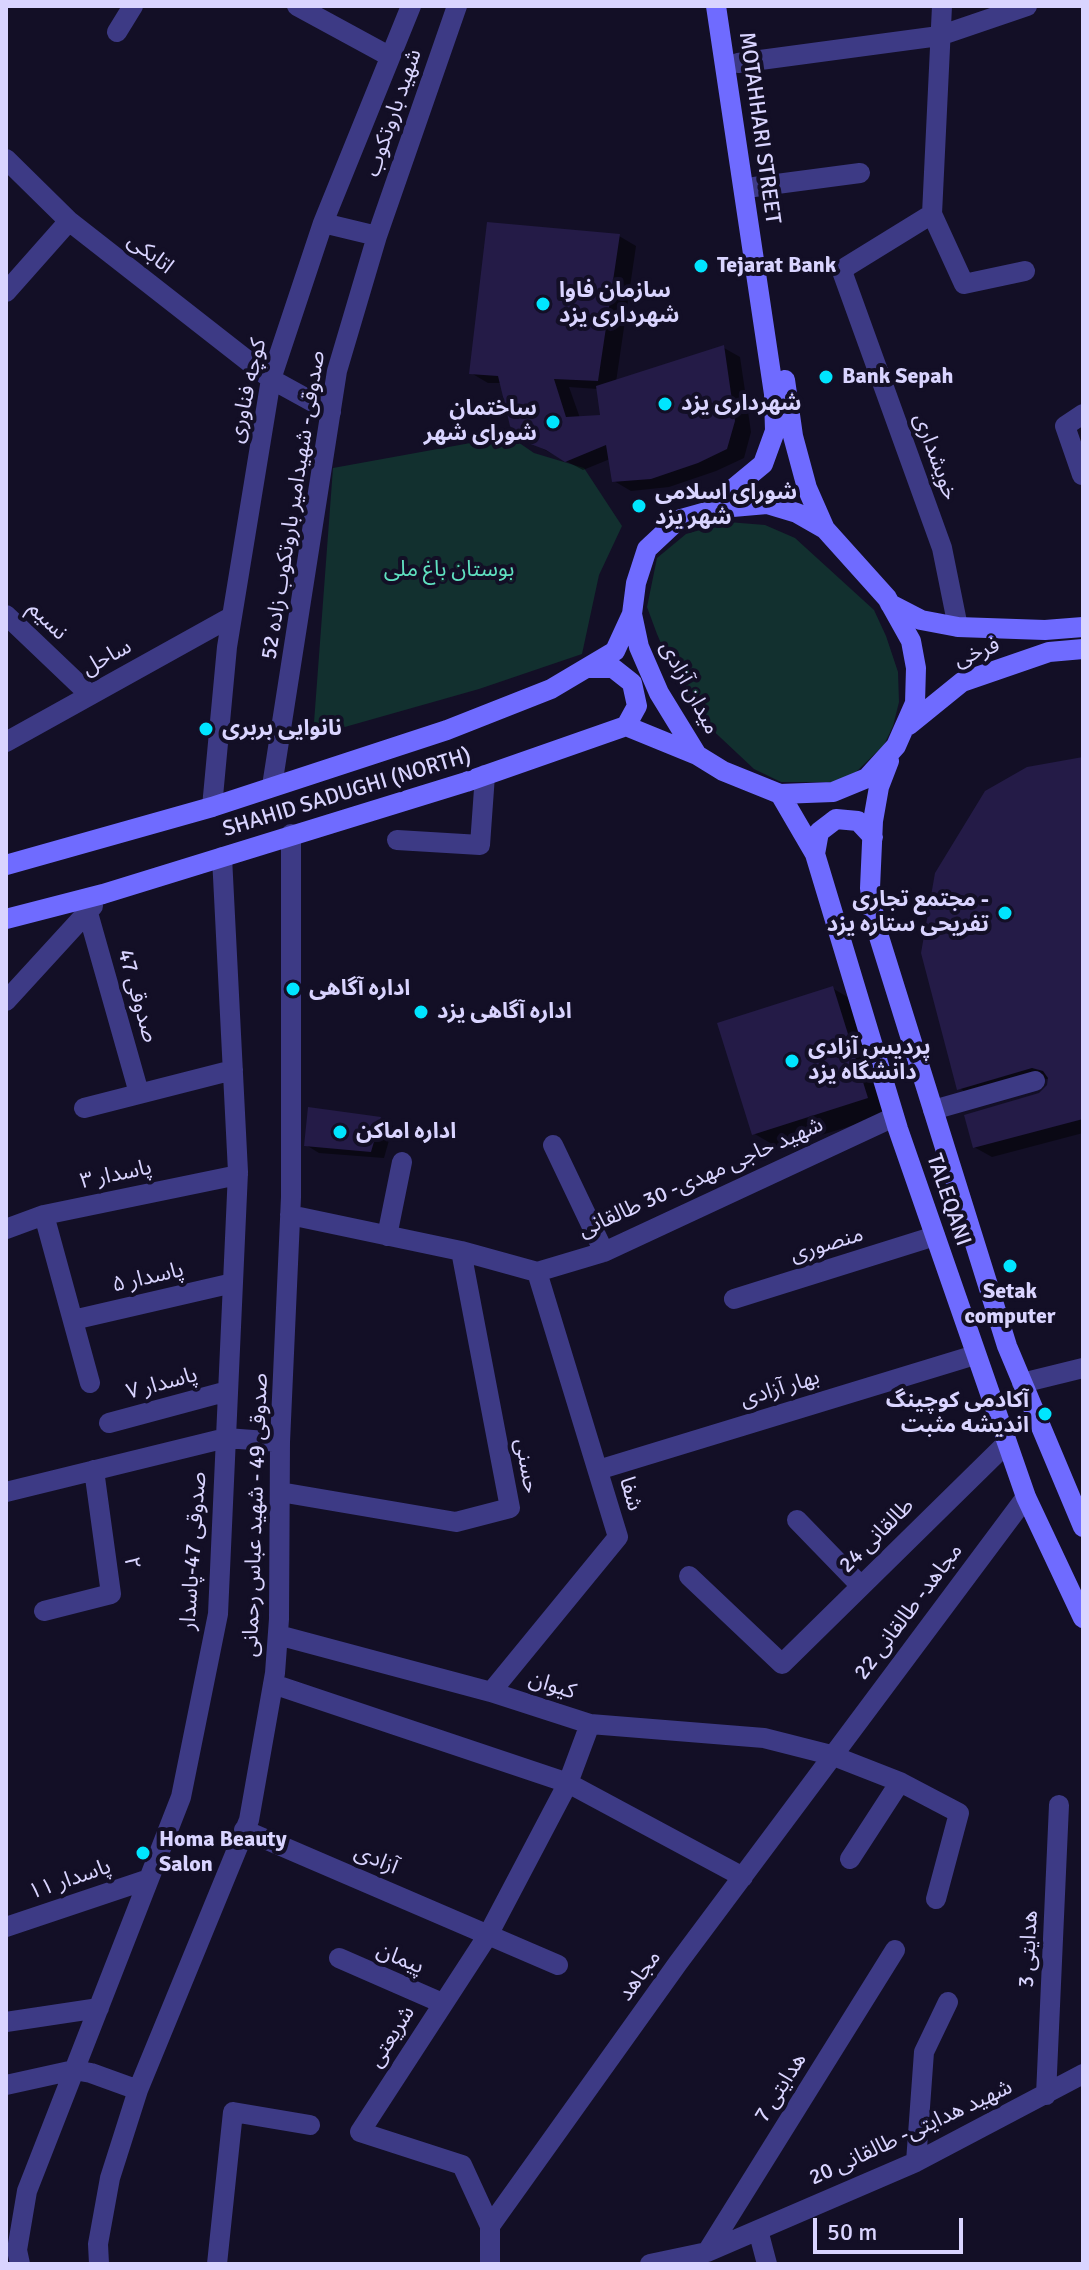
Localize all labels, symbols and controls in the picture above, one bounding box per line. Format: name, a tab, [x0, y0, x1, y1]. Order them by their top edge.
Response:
street label: MOTAHHARI STREET	[732, 30, 786, 226]
street label: شهید باروتکوب	[360, 46, 428, 180]
street label: اتابکی	[122, 228, 178, 280]
place label: Tejarat Bank	[717, 253, 836, 279]
marker: Tejarat Bank	[692, 257, 710, 275]
place label: سازمان فاوا شهرداری یزد	[559, 278, 679, 330]
marker: سازمان فاوا شهرداری یزد	[534, 295, 552, 313]
street label: کوچه فناوری	[223, 336, 273, 446]
street label: 52 صدوقی- شهیدامیر باروتکوب زاده	[257, 349, 331, 661]
place label: Bank Sepah	[842, 364, 953, 390]
marker: Bank Sepah	[817, 368, 835, 386]
place label: شهرداری یزد	[681, 391, 801, 417]
marker: شهرداری یزد	[656, 395, 674, 413]
place label: ساختمان شورای شهر	[424, 396, 537, 448]
street label: خویشداری	[907, 410, 963, 504]
marker: ساختمان شورای شهر	[544, 413, 562, 431]
place label: شورای اسلامی شهر یزد	[655, 480, 797, 532]
marker: شورای اسلامی شهر یزد	[630, 497, 648, 515]
park label: بوستان باغ ملی	[384, 557, 514, 583]
street label: نسیم	[22, 596, 72, 646]
street label: فرخی	[950, 632, 1004, 674]
street label: ساحل	[78, 634, 136, 682]
street label: میدان آزادی	[653, 637, 725, 739]
place label: نانوایی بربری	[222, 716, 342, 742]
marker: نانوایی بربری	[197, 720, 215, 738]
street label: SHAHID SADUGHI (NORTH)	[220, 743, 474, 843]
place label: مجتمع تجاری - تفریحی ستاره یزد	[827, 887, 989, 938]
marker: مجتمع تجاری - تفریحی ستاره یزد	[996, 904, 1014, 922]
street label: صدوقی 47	[111, 946, 163, 1046]
place label: اداره آگاهی	[309, 976, 410, 1002]
marker: اداره آگاهی	[284, 980, 302, 998]
place label: اداره آگاهی یزد	[437, 999, 572, 1025]
marker: اداره آگاهی یزد	[412, 1003, 430, 1021]
place label: پردیس آزادی دانشگاه یزد	[808, 1035, 931, 1086]
marker: پردیس آزادی دانشگاه یزد	[783, 1052, 801, 1070]
street label: شهید حاجی مهدی- 30 طالقانی	[575, 1112, 827, 1244]
place label: اداره اماکن	[356, 1119, 456, 1145]
marker: اداره اماکن	[331, 1123, 349, 1141]
street label: TALEQANI	[920, 1151, 976, 1249]
street label: پاسدار ۳	[78, 1155, 154, 1195]
street label: منصوری	[787, 1221, 867, 1269]
street label: پاسدار ۵	[110, 1257, 186, 1299]
marker: Setak computer	[1001, 1257, 1019, 1275]
place label: Setak computer	[964, 1279, 1056, 1330]
street label: پاسدار ۷	[123, 1362, 201, 1406]
street label: بهار آزادی	[737, 1364, 823, 1414]
street label: صدوقی 49 - شهید عباس رحمانی	[238, 1372, 274, 1658]
place label: آکادمی کوچینگ اندیشه مثبت	[886, 1388, 1029, 1440]
marker: آکادمی کوچینگ اندیشه مثبت	[1036, 1405, 1054, 1423]
street label: حسنی	[508, 1436, 544, 1496]
street label: صدوقی 47-پاسدار	[175, 1471, 213, 1631]
street label: شفا	[613, 1474, 647, 1514]
street label: طالقانی 24	[834, 1493, 920, 1579]
street label: مجاهد- طالقانی 22	[849, 1539, 969, 1685]
street label: ۲	[117, 1555, 145, 1571]
street label: کیوان	[525, 1666, 579, 1706]
place label: Homa Beauty Salon	[159, 1827, 287, 1878]
street label: آزادی	[350, 1839, 402, 1881]
marker: Homa Beauty Salon	[134, 1844, 152, 1862]
street label: پاسدار ۱۱	[25, 1854, 115, 1906]
street label: هدایتی 3	[1014, 1910, 1044, 1988]
street label: پیمان	[372, 1937, 428, 1981]
street label: مجاهد	[613, 1945, 667, 2007]
street label: شریعتی	[363, 2001, 421, 2073]
street label: هدایتی 7	[749, 2048, 813, 2128]
street label: شهید هدایتی- طالقانی 20	[805, 2074, 1017, 2192]
scale bar	[817, 2202, 967, 2252]
text: 50 m	[827, 2217, 877, 2247]

